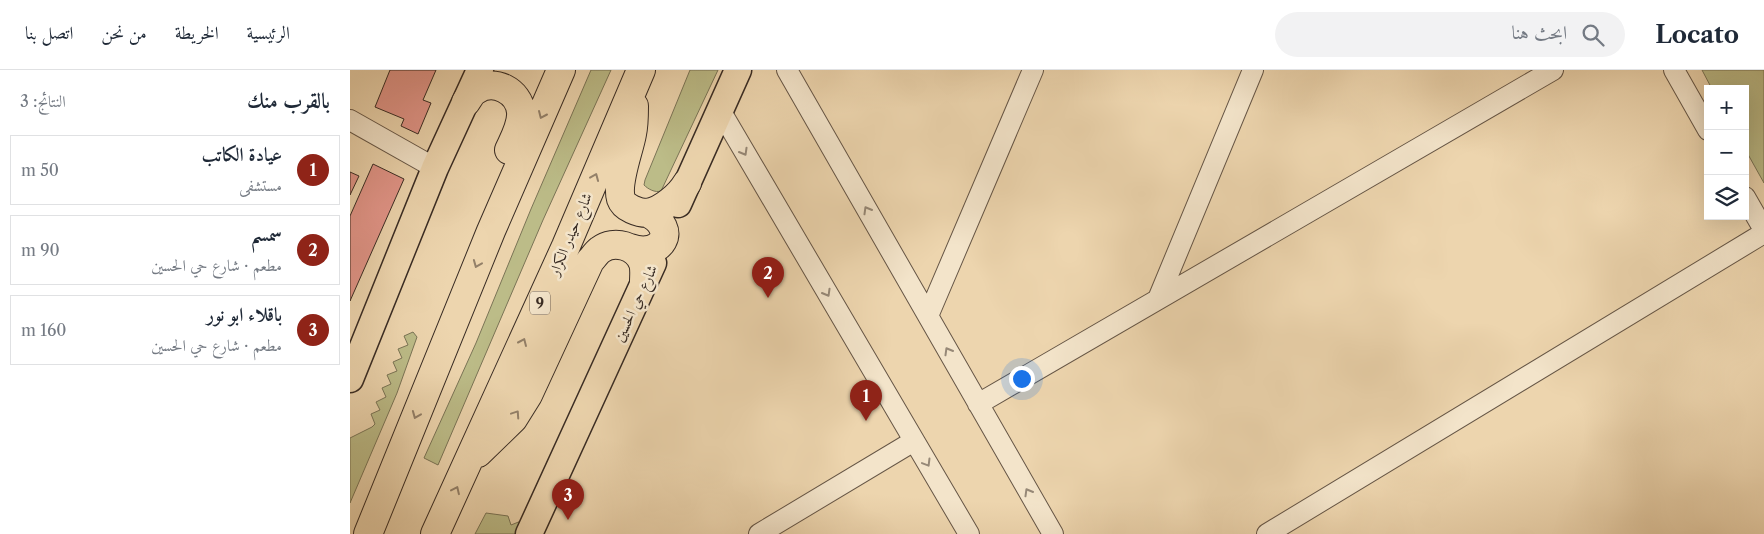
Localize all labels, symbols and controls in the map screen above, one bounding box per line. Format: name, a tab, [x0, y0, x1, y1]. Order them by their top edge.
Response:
search box	[1275, 12, 1625, 57]
text: Locato	[1655, 20, 1739, 49]
text: ابحث هنا	[1511, 21, 1567, 44]
icon: search	[1579, 21, 1607, 49]
text: اتصل بنا	[25, 22, 73, 44]
text: من نحن	[101, 22, 147, 44]
text: الخريطة	[175, 22, 219, 44]
text: الرئيسية	[247, 22, 290, 44]
map controls	[1704, 85, 1749, 220]
button: +	[1704, 85, 1749, 130]
text: بالقرب منك	[247, 88, 330, 113]
text: النتائج: 3	[20, 91, 66, 111]
one-way arrow	[537, 110, 548, 119]
button: −	[1704, 130, 1749, 175]
text: عيادة الكاتب	[202, 143, 282, 166]
one-way arrow	[738, 147, 748, 156]
text: 50 m	[21, 160, 59, 180]
text: 1	[309, 160, 317, 180]
one-way arrow	[588, 173, 599, 182]
text: مستشفى	[239, 175, 282, 195]
button: layers	[1704, 175, 1749, 220]
street label: شارع حيدر الكرار	[543, 190, 600, 282]
one-way arrow	[863, 206, 873, 215]
text: سمسم	[251, 223, 282, 246]
text: 90 m	[21, 240, 60, 260]
text: 2	[308, 240, 318, 260]
text: مطعم · شارع حي الحسين	[151, 255, 282, 275]
pin: 2	[752, 257, 784, 298]
one-way arrow	[473, 259, 484, 268]
street label: شارع حي الحسين	[609, 261, 665, 346]
one-way arrow	[820, 287, 830, 296]
road number: 9	[530, 292, 550, 314]
text: باقلاء ابو نور	[207, 303, 282, 326]
text: 160 m	[21, 320, 66, 340]
text: 3	[308, 320, 318, 340]
text: مطعم · شارع حي الحسين	[151, 335, 282, 355]
one-way arrow	[516, 338, 527, 347]
one-way arrow	[944, 347, 954, 356]
your location	[1009, 366, 1035, 392]
pin: 1	[850, 380, 882, 421]
one-way arrow	[412, 410, 422, 418]
one-way arrow	[509, 410, 519, 419]
one-way arrow	[920, 457, 930, 466]
pin: 3	[552, 479, 584, 520]
one-way arrow	[449, 486, 460, 495]
one-way arrow	[1025, 488, 1035, 497]

